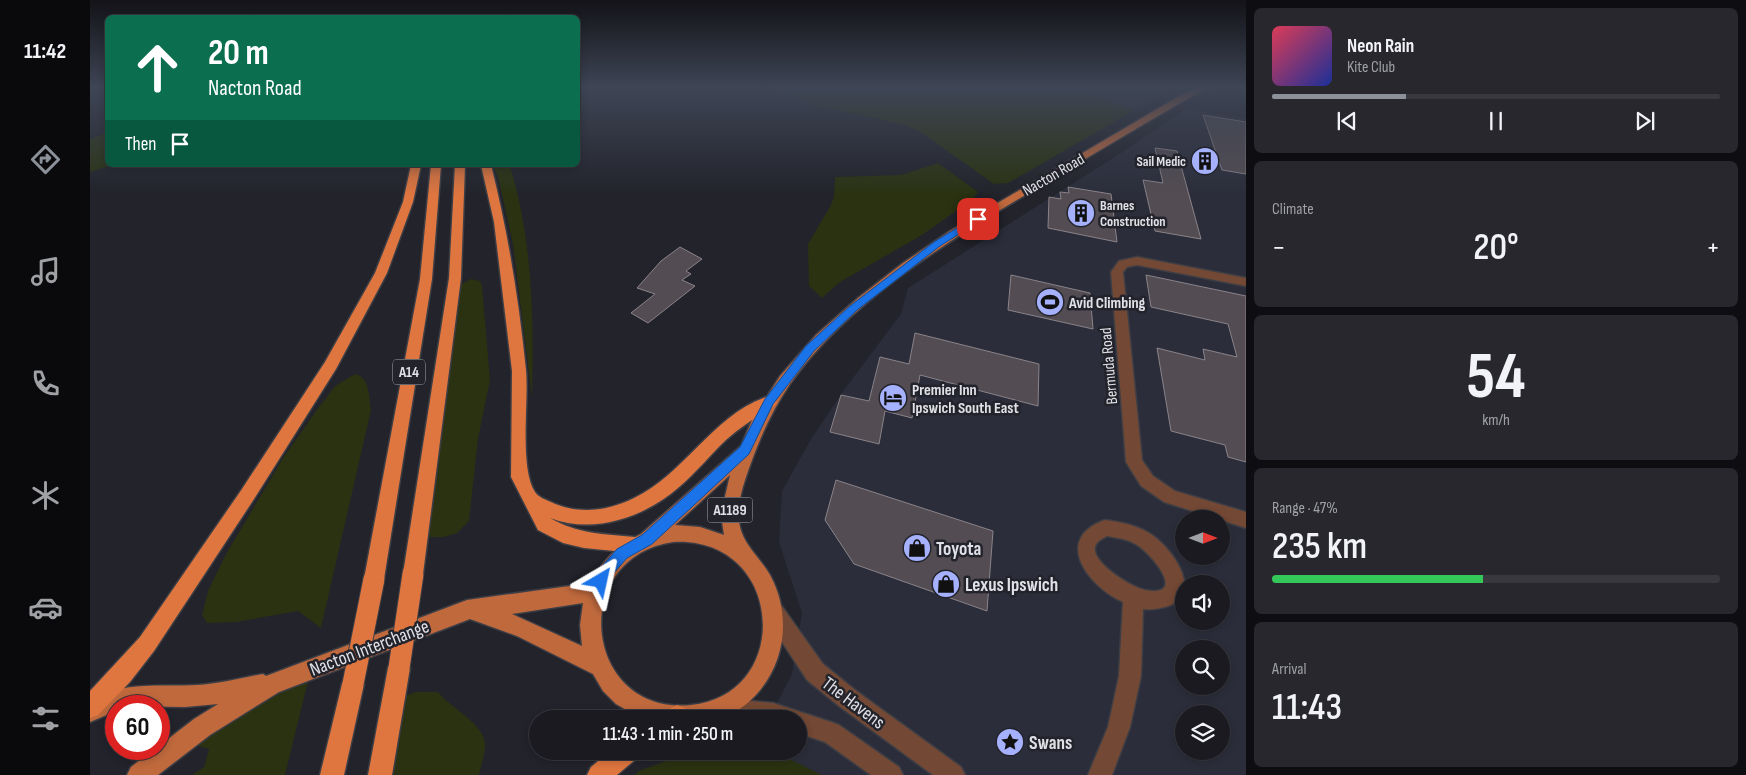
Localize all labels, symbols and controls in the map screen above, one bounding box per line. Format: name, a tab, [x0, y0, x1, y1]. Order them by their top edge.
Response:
text: 20 m	[208, 32, 269, 75]
icon: ahead	[125, 35, 190, 100]
text: Neon Rain	[1347, 35, 1414, 58]
text: 11:42	[24, 38, 66, 65]
text: Kite Club	[1347, 58, 1395, 77]
text: Nacton Road	[208, 75, 302, 102]
icon: previous	[1333, 107, 1361, 135]
icon: pause	[1482, 107, 1510, 135]
icon: next	[1631, 107, 1659, 135]
icon: arrive	[166, 130, 194, 158]
text: Then	[125, 133, 156, 156]
icon: directions	[28, 142, 63, 177]
building icon: Sail Medic	[1190, 146, 1220, 176]
street label: Nacton Road	[1020, 150, 1088, 201]
place label: Sail Medic	[1136, 153, 1186, 170]
place label: Barnes Construction	[1100, 197, 1165, 230]
pin	[957, 198, 999, 240]
building icon: Barnes Construction	[1066, 198, 1096, 228]
text: Climate	[1272, 200, 1314, 219]
icon: arrive	[964, 205, 992, 233]
text: 20°	[1473, 225, 1519, 270]
text: −	[1272, 231, 1286, 264]
text: +	[1706, 231, 1720, 264]
icon: music	[28, 254, 63, 289]
sports icon: Avid Climbing	[1035, 287, 1065, 317]
place label: Avid Climbing	[1068, 294, 1146, 313]
street label: Bermuda Road	[1097, 327, 1122, 405]
text: 54	[1467, 339, 1525, 417]
road number: A14	[393, 360, 425, 384]
icon: phone	[28, 366, 63, 401]
place label: Premier Inn Ipswich South East	[912, 381, 1019, 418]
hotel icon: Premier Inn Ipswich South East	[878, 383, 908, 413]
text: km/h	[1482, 411, 1510, 430]
icon: climate	[28, 478, 63, 513]
road number: A1189	[708, 498, 752, 522]
text: Range · 47%	[1272, 499, 1338, 518]
north arrow	[1175, 510, 1230, 565]
map controls	[1175, 510, 1230, 760]
text: 235 km	[1272, 524, 1367, 569]
shop icon: Toyota	[902, 533, 932, 563]
place label: Toyota	[936, 538, 981, 561]
position arrow	[574, 554, 626, 606]
shop icon: Lexus Ipswich	[931, 569, 961, 599]
place label: Lexus Ipswich	[965, 574, 1058, 597]
button: sound	[1175, 575, 1230, 630]
icon: car	[28, 590, 63, 625]
street label: Nacton Interchange	[307, 615, 432, 682]
button: search	[1175, 640, 1230, 695]
text: Arrival	[1272, 660, 1306, 679]
street label: The Havens	[817, 672, 889, 734]
text: 11:43	[1272, 685, 1342, 730]
speed limit sign: 60	[105, 695, 170, 760]
icon: filters	[28, 701, 63, 736]
button: layers	[1175, 705, 1230, 760]
text: 11:43 · 1 min · 250 m	[603, 723, 733, 746]
place icon: Swans	[995, 727, 1025, 757]
place label: Swans	[1029, 732, 1072, 755]

